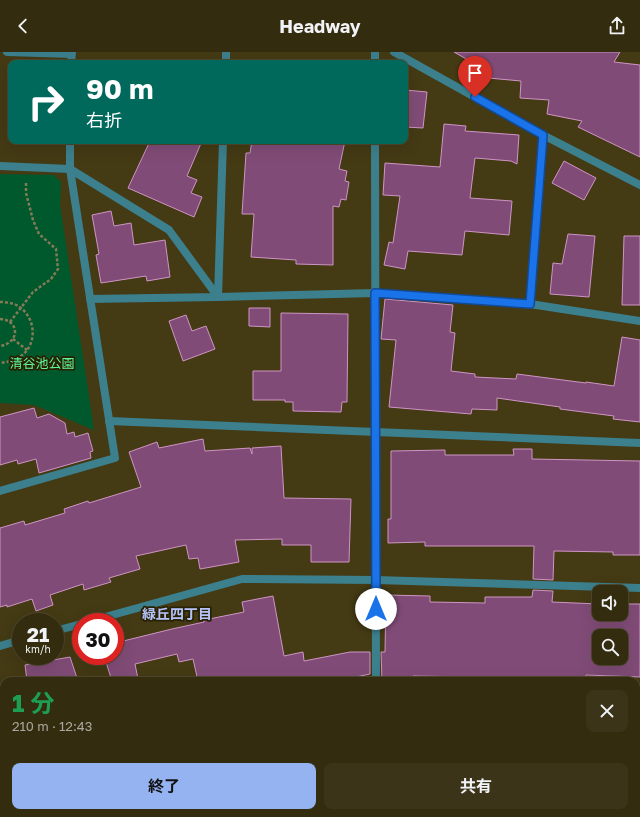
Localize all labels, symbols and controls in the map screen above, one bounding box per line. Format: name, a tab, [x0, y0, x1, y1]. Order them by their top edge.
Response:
icon: back	[12, 15, 34, 37]
text: Headway	[279, 15, 361, 37]
icon: share	[606, 15, 628, 37]
pin	[458, 56, 492, 97]
icon: arrive	[464, 62, 486, 84]
text: 90 m	[86, 72, 153, 105]
icon: right	[20, 76, 72, 128]
text: 右折	[86, 109, 122, 131]
park label: 清谷池公園	[9, 355, 75, 371]
map controls	[592, 585, 628, 665]
button: sound	[592, 585, 628, 621]
position arrow	[355, 588, 397, 630]
district label: 緑丘四丁目	[142, 605, 212, 622]
speed limit sign: 30	[72, 613, 124, 665]
text: 21	[27, 622, 49, 646]
button: search	[592, 629, 628, 665]
text: km/h	[25, 643, 51, 655]
text: 1 分	[12, 688, 54, 717]
button: close	[586, 690, 628, 732]
text: 210 m · 12:43	[12, 718, 92, 734]
button: 終了	[12, 763, 316, 809]
button: 共有	[324, 763, 628, 809]

